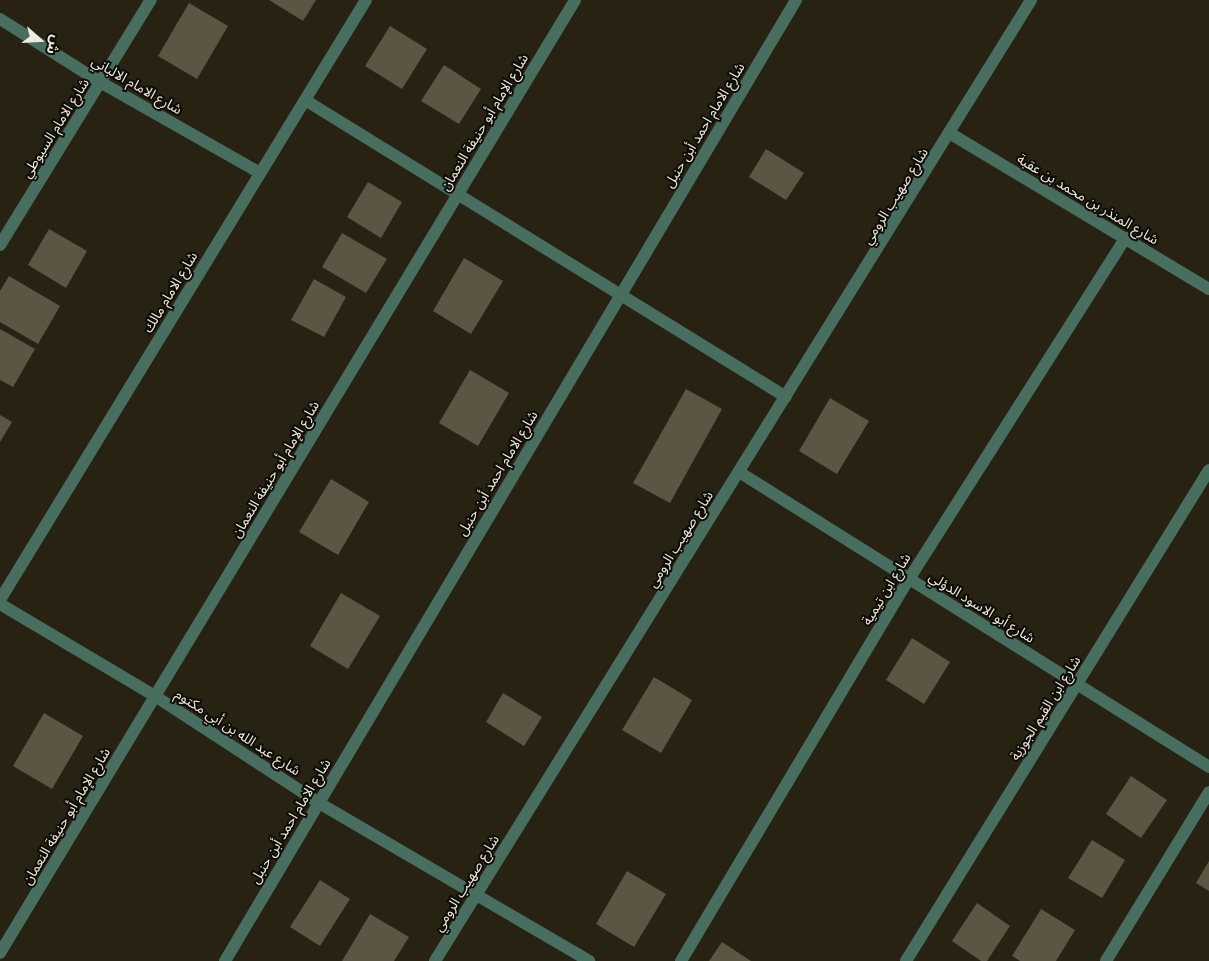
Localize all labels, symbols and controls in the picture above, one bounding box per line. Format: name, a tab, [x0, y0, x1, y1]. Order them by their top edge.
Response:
north arrow	[15, 15, 65, 65]
text: ش	[43, 33, 65, 57]
street label: شارع الإمام أبو حنيفة النعمان	[436, 50, 532, 194]
street label: شارع الامام الالباني	[89, 52, 185, 118]
street label: شارع الامام احمد أبن حنبل	[660, 59, 748, 191]
street label: شارع الامام السيوطي	[18, 75, 92, 181]
street label: شارع صهيب الرومي	[859, 145, 931, 247]
street label: شارع المنذر بن محمد بن عقبة	[1014, 150, 1162, 248]
street label: شارع الامام مالك	[139, 248, 201, 336]
street label: شارع الإمام أبو حنيفة النعمان	[227, 397, 323, 541]
street label: شارع الامام احمد أبن حنبل	[453, 407, 541, 539]
street label: شارع صهيب الرومي	[644, 488, 716, 590]
street label: شارع ابن تيمية	[858, 550, 914, 628]
street label: شارع أبو الاسود الدؤلي	[926, 568, 1038, 646]
street label: شارع ابن القيم الجوزية	[1006, 653, 1084, 763]
street label: شارع عبد الله بن أبي مكتوم	[172, 685, 304, 779]
street label: شارع الإمام أبو حنيفة النعمان	[18, 744, 114, 888]
street label: شارع الامام احمد أبن حنبل	[246, 755, 334, 887]
street label: شارع صهيب الرومي	[430, 832, 502, 934]

